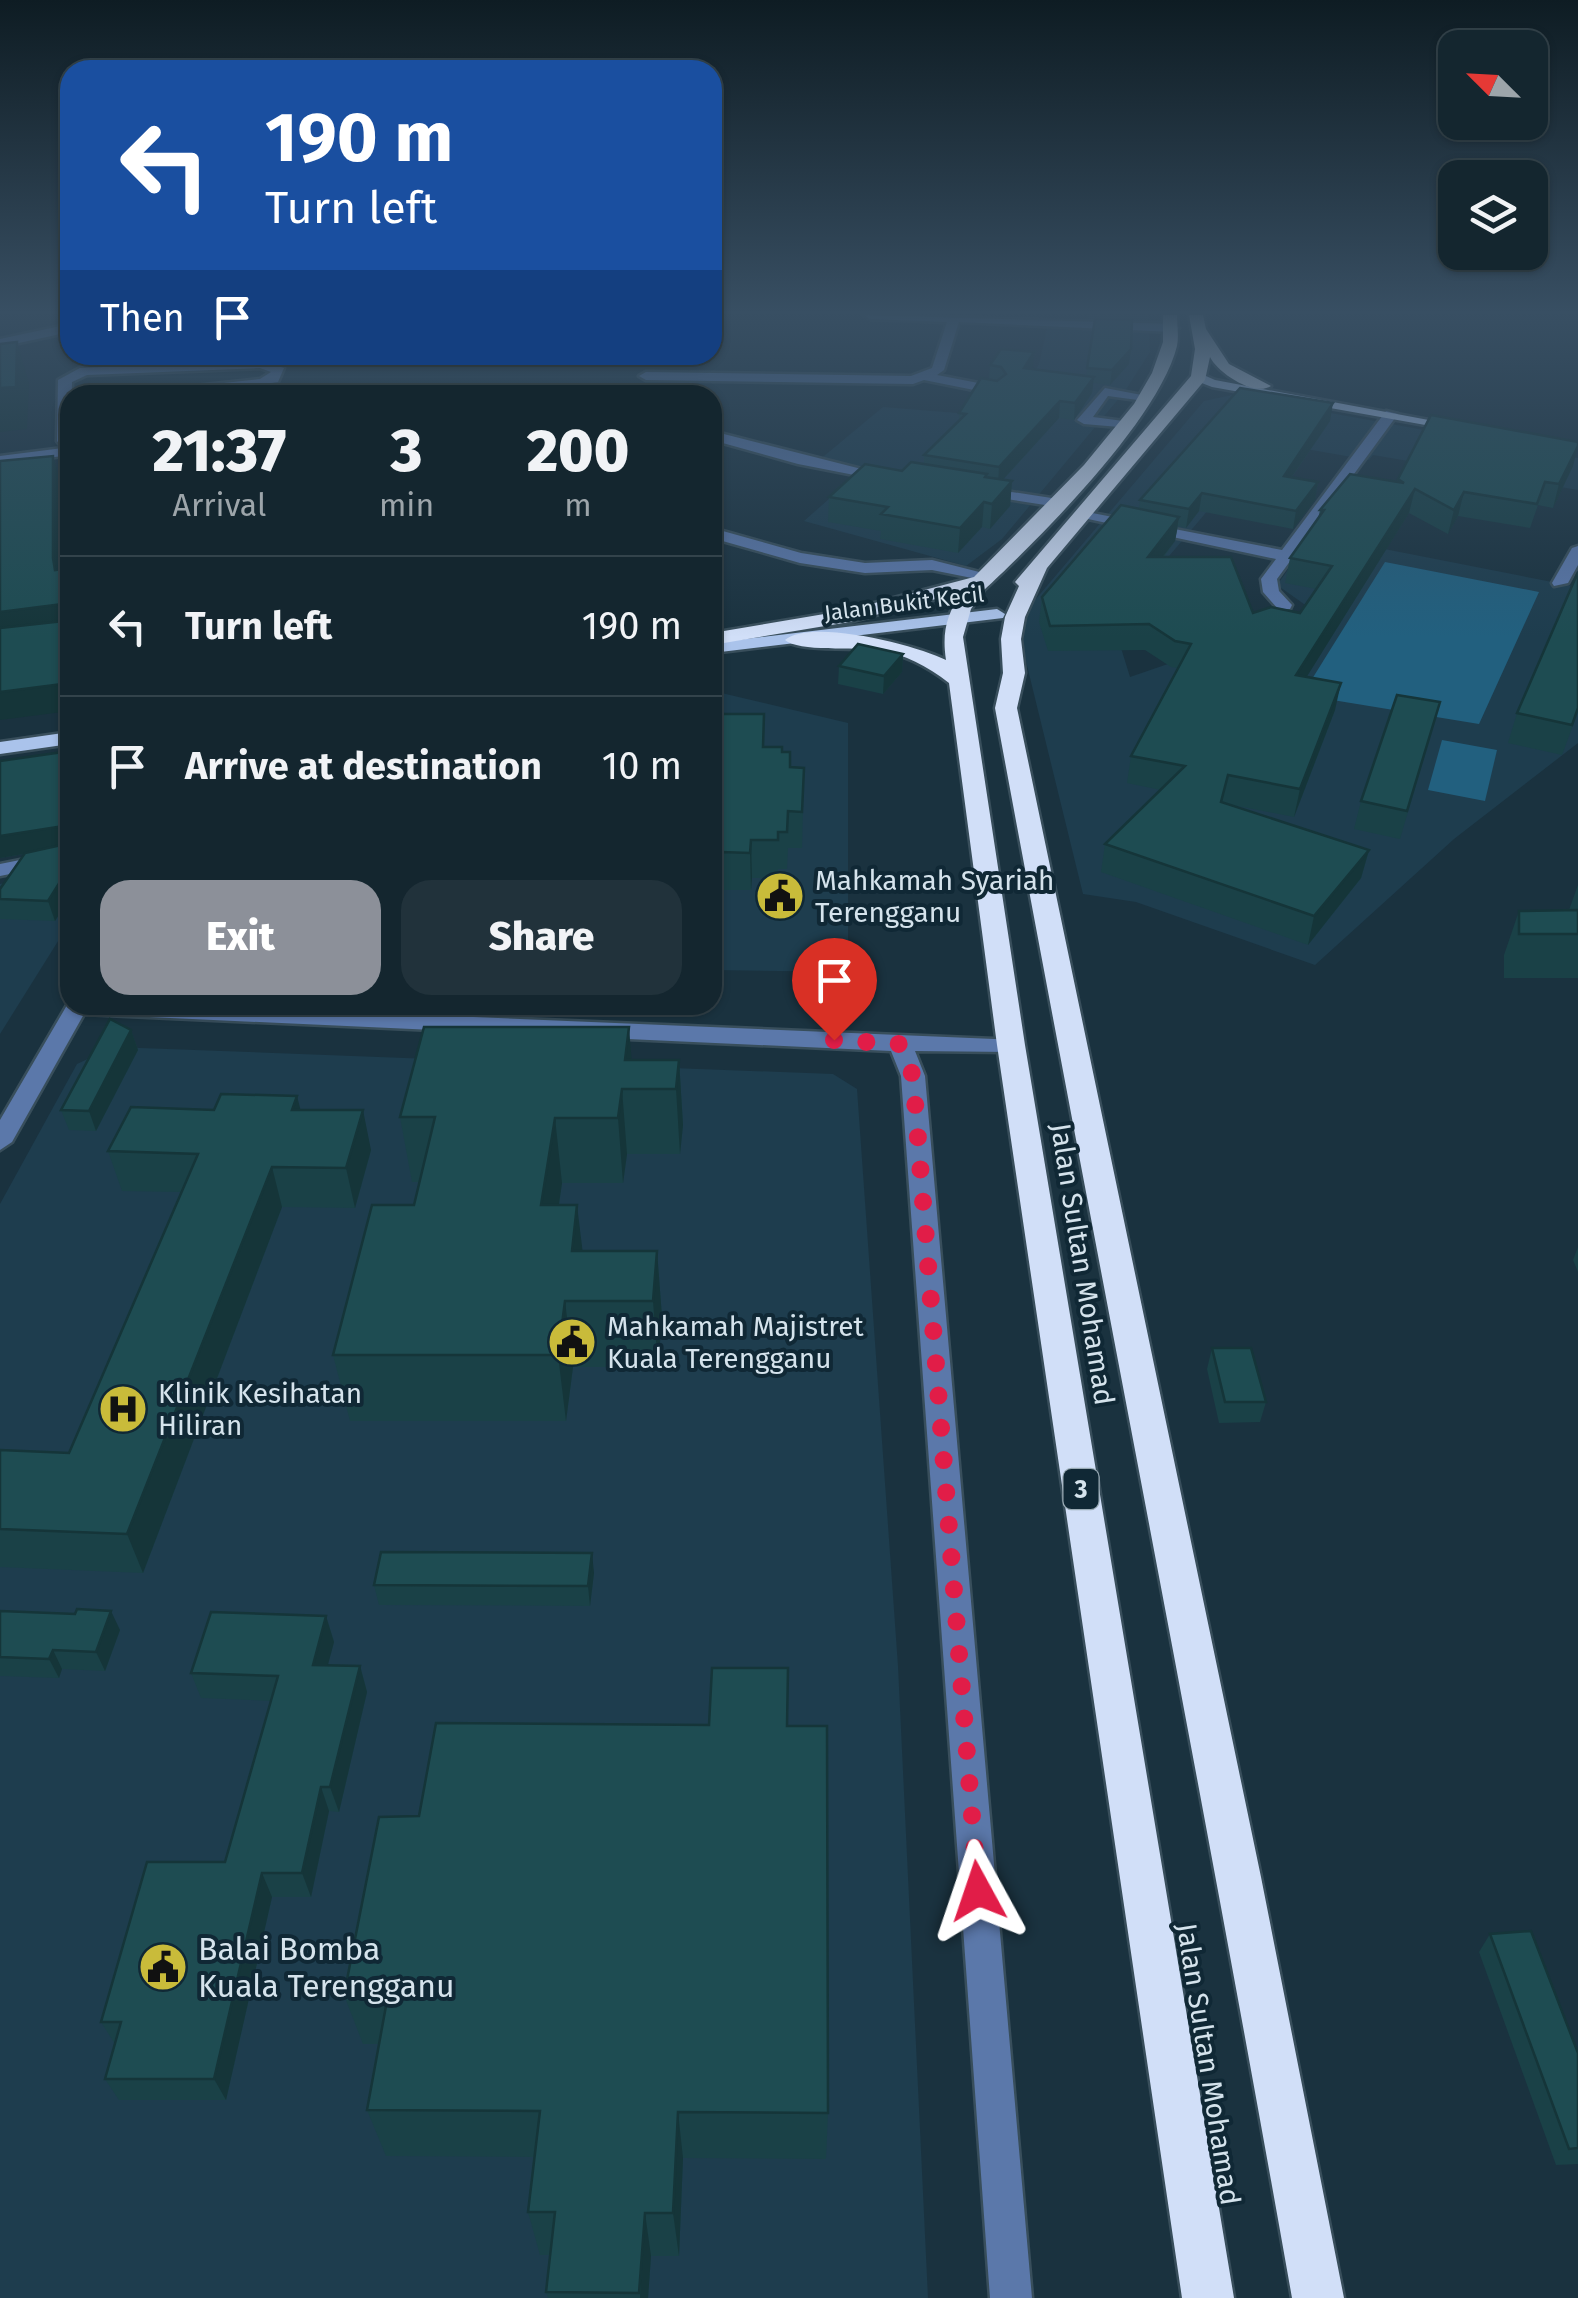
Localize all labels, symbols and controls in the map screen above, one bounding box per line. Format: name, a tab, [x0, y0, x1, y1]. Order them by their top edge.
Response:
north arrow	[1438, 30, 1548, 140]
map controls	[1438, 30, 1548, 270]
text: 190 m	[265, 96, 453, 180]
icon: left	[100, 100, 230, 230]
button: layers	[1438, 160, 1548, 270]
text: Turn left	[265, 181, 437, 235]
icon: arrive	[205, 290, 260, 345]
text: Then	[100, 295, 185, 341]
text: 21:37	[153, 415, 286, 487]
text: 3	[391, 415, 422, 487]
text: 200	[527, 415, 629, 487]
text: Arrival	[173, 486, 266, 524]
text: min	[379, 486, 434, 524]
text: m	[564, 486, 592, 524]
street label: Jalan Bukit Kecil	[823, 580, 985, 627]
icon: left	[100, 599, 155, 654]
text: Turn left	[185, 603, 332, 649]
text: 190 m	[582, 603, 682, 649]
icon: arrive	[100, 739, 155, 794]
text: Arrive at destination	[185, 743, 542, 789]
text: 10 m	[602, 743, 682, 789]
place label: Mahkamah Syariah Terengganu	[815, 864, 1055, 929]
public building icon: Mahkamah Syariah Terengganu	[754, 870, 806, 922]
button: Exit	[100, 880, 381, 995]
button: Share	[401, 880, 682, 995]
pin	[792, 938, 877, 1041]
icon: arrive	[807, 953, 862, 1008]
street label: Jalan Sultan Mohamad	[1044, 1121, 1121, 1407]
place label: Mahkamah Majistret Kuala Terengganu	[607, 1310, 865, 1375]
public building icon: Mahkamah Majistret Kuala Terengganu	[546, 1316, 598, 1368]
place label: Klinik Kesihatan Hiliran	[158, 1377, 362, 1442]
hospital icon: Klinik Kesihatan Hiliran	[97, 1383, 149, 1435]
road number: 3	[1064, 1469, 1098, 1509]
position arrow	[926, 1839, 1030, 1943]
street label: Jalan Sultan Mohamad	[1170, 1921, 1247, 2207]
place label: Balai Bomba Kuala Terengganu	[198, 1930, 455, 2005]
public building icon: Balai Bomba Kuala Terengganu	[137, 1941, 189, 1993]

